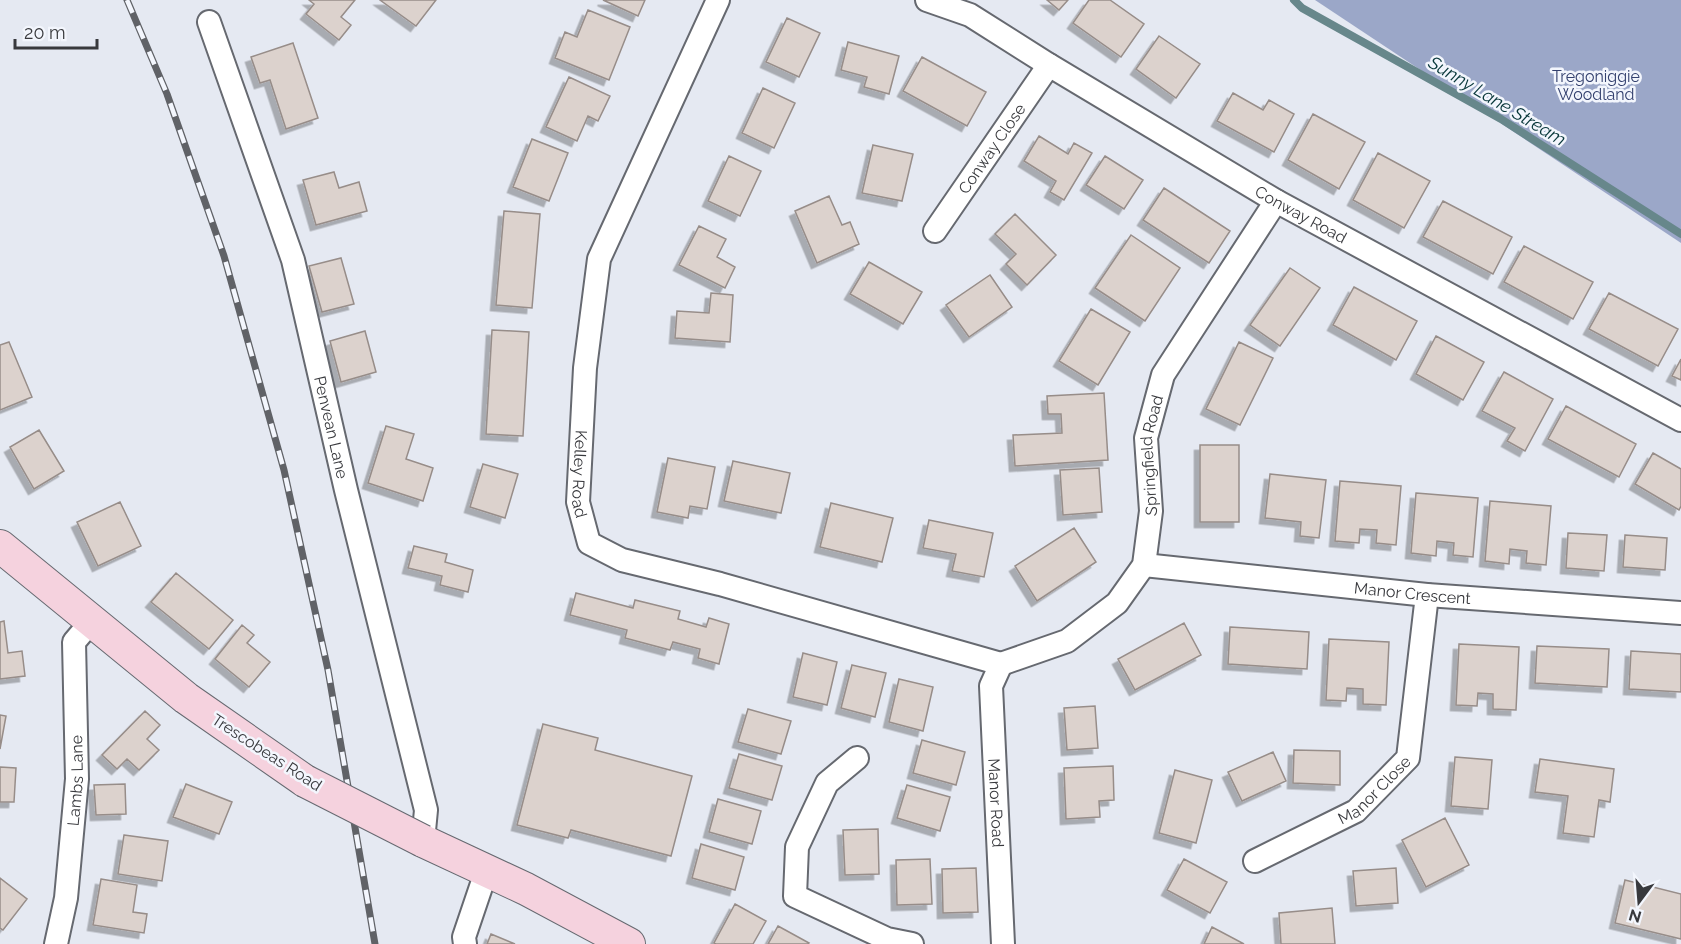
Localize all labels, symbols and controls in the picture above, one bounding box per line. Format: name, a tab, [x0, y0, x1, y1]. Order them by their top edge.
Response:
scale bar	[15, 12, 98, 50]
text: 20 m	[24, 22, 66, 43]
water label: Sunny Lane Stream	[1424, 51, 1570, 150]
park label: Tregoniggie Woodland	[1552, 67, 1640, 104]
street label: Conway Close	[954, 100, 1030, 198]
street label: Conway Road	[1252, 182, 1350, 247]
street label: Penvean Lane	[310, 374, 352, 481]
street label: Springfield Road	[1137, 393, 1167, 517]
street label: Kelley Road	[568, 430, 591, 520]
street label: Manor Crescent	[1353, 578, 1472, 608]
street label: Trescobeas Road	[208, 710, 325, 795]
street label: Lambs Lane	[64, 735, 87, 827]
street label: Manor Close	[1335, 752, 1415, 828]
street label: Manor Road	[984, 758, 1007, 848]
north arrow	[1609, 872, 1669, 932]
text: N	[1627, 905, 1643, 927]

